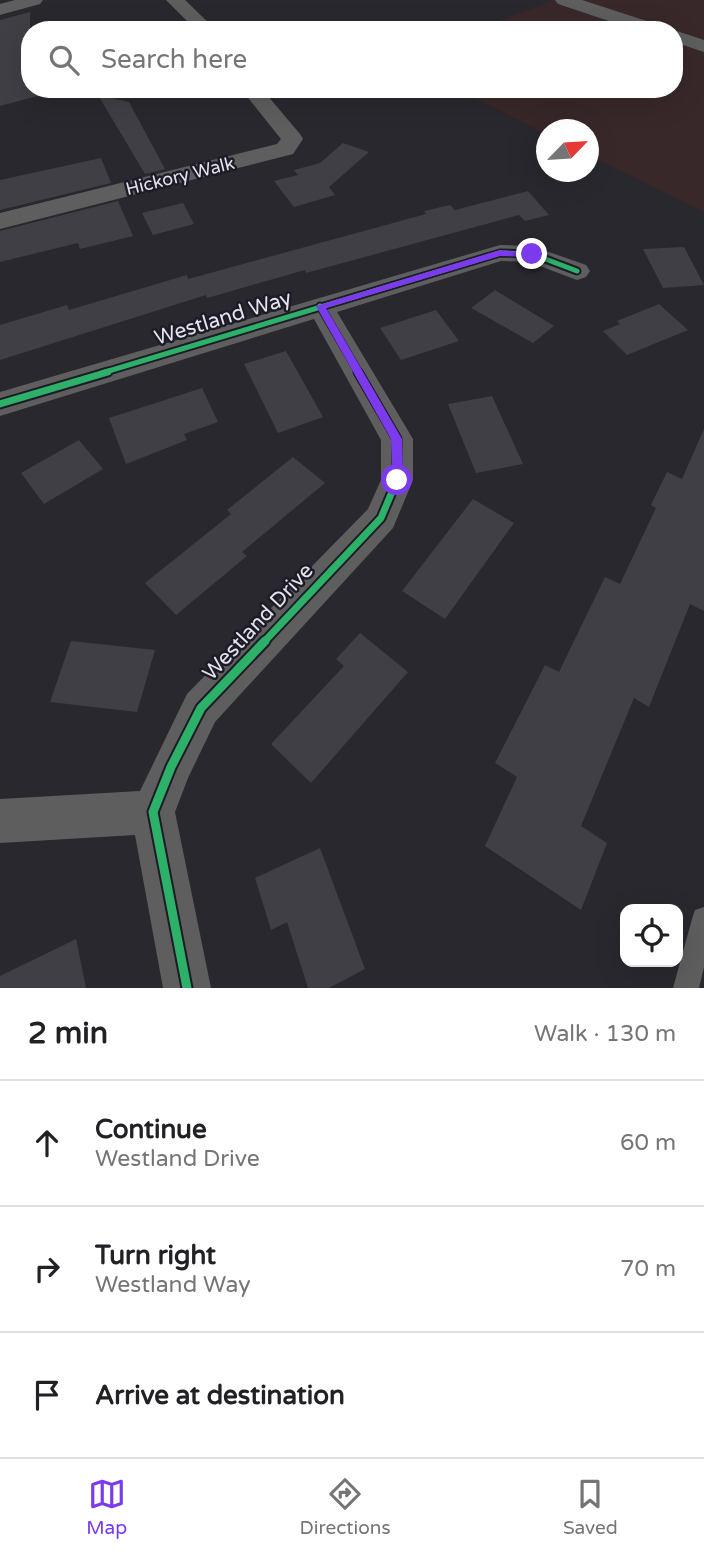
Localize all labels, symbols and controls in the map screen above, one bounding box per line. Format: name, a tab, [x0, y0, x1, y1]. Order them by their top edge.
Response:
search box	[21, 21, 683, 98]
icon: search	[45, 41, 83, 79]
text: Search here	[101, 44, 247, 75]
north arrow	[536, 119, 599, 182]
street label: Hickory Walk	[123, 152, 237, 200]
route end	[516, 238, 547, 269]
street label: Westland Way	[151, 285, 295, 351]
route start	[381, 464, 412, 495]
street label: Westland Drive	[198, 558, 319, 686]
map controls	[620, 904, 683, 967]
button: locate	[620, 904, 683, 967]
text: 2 min	[28, 1015, 108, 1052]
text: Walk · 130 m	[534, 1020, 676, 1048]
text: Continue	[95, 1114, 207, 1145]
icon: ahead	[28, 1124, 66, 1162]
text: 60 m	[620, 1129, 676, 1157]
text: Westland Drive	[95, 1145, 260, 1173]
text: Turn right	[95, 1240, 216, 1271]
icon: right	[28, 1250, 66, 1288]
text: 70 m	[620, 1255, 676, 1283]
text: Westland Way	[95, 1271, 251, 1299]
icon: arrive	[28, 1376, 66, 1414]
text: Arrive at destination	[95, 1380, 345, 1411]
tab: Map	[86, 1475, 127, 1539]
tab: Directions	[300, 1475, 391, 1539]
tab: Saved	[563, 1475, 618, 1539]

